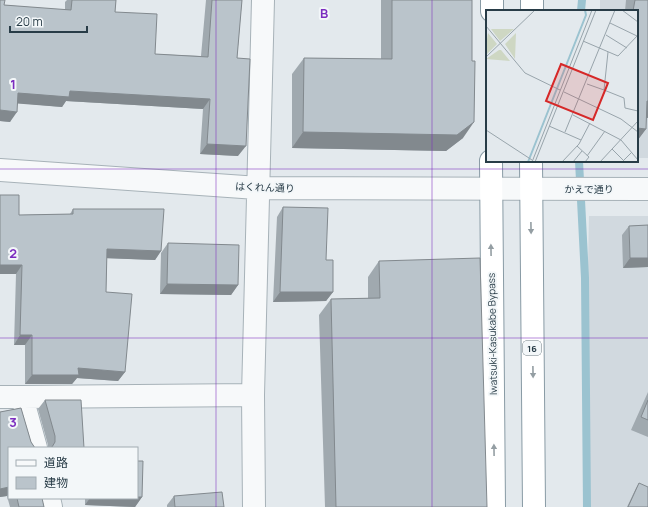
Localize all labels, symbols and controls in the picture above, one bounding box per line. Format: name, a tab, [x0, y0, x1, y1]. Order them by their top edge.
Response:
text: B	[320, 4, 328, 22]
scale bar	[10, 8, 87, 34]
inset map	[486, 10, 638, 162]
text: 20 m	[16, 13, 43, 30]
text: 1	[10, 75, 16, 93]
street label: はくれん通り	[235, 179, 295, 195]
street label: かえで通り	[564, 182, 614, 196]
one-way arrow	[528, 222, 534, 235]
text: 2	[9, 244, 17, 262]
one-way arrow	[488, 244, 495, 256]
street label: Iwatsuki-Kasukabe Bypass	[484, 273, 500, 395]
road number: 16	[523, 341, 541, 355]
one-way arrow	[529, 366, 536, 378]
text: 3	[9, 413, 17, 431]
one-way arrow	[491, 443, 497, 456]
legend	[8, 447, 138, 499]
text: 道路	[44, 454, 68, 471]
text: 建物	[44, 474, 68, 491]

